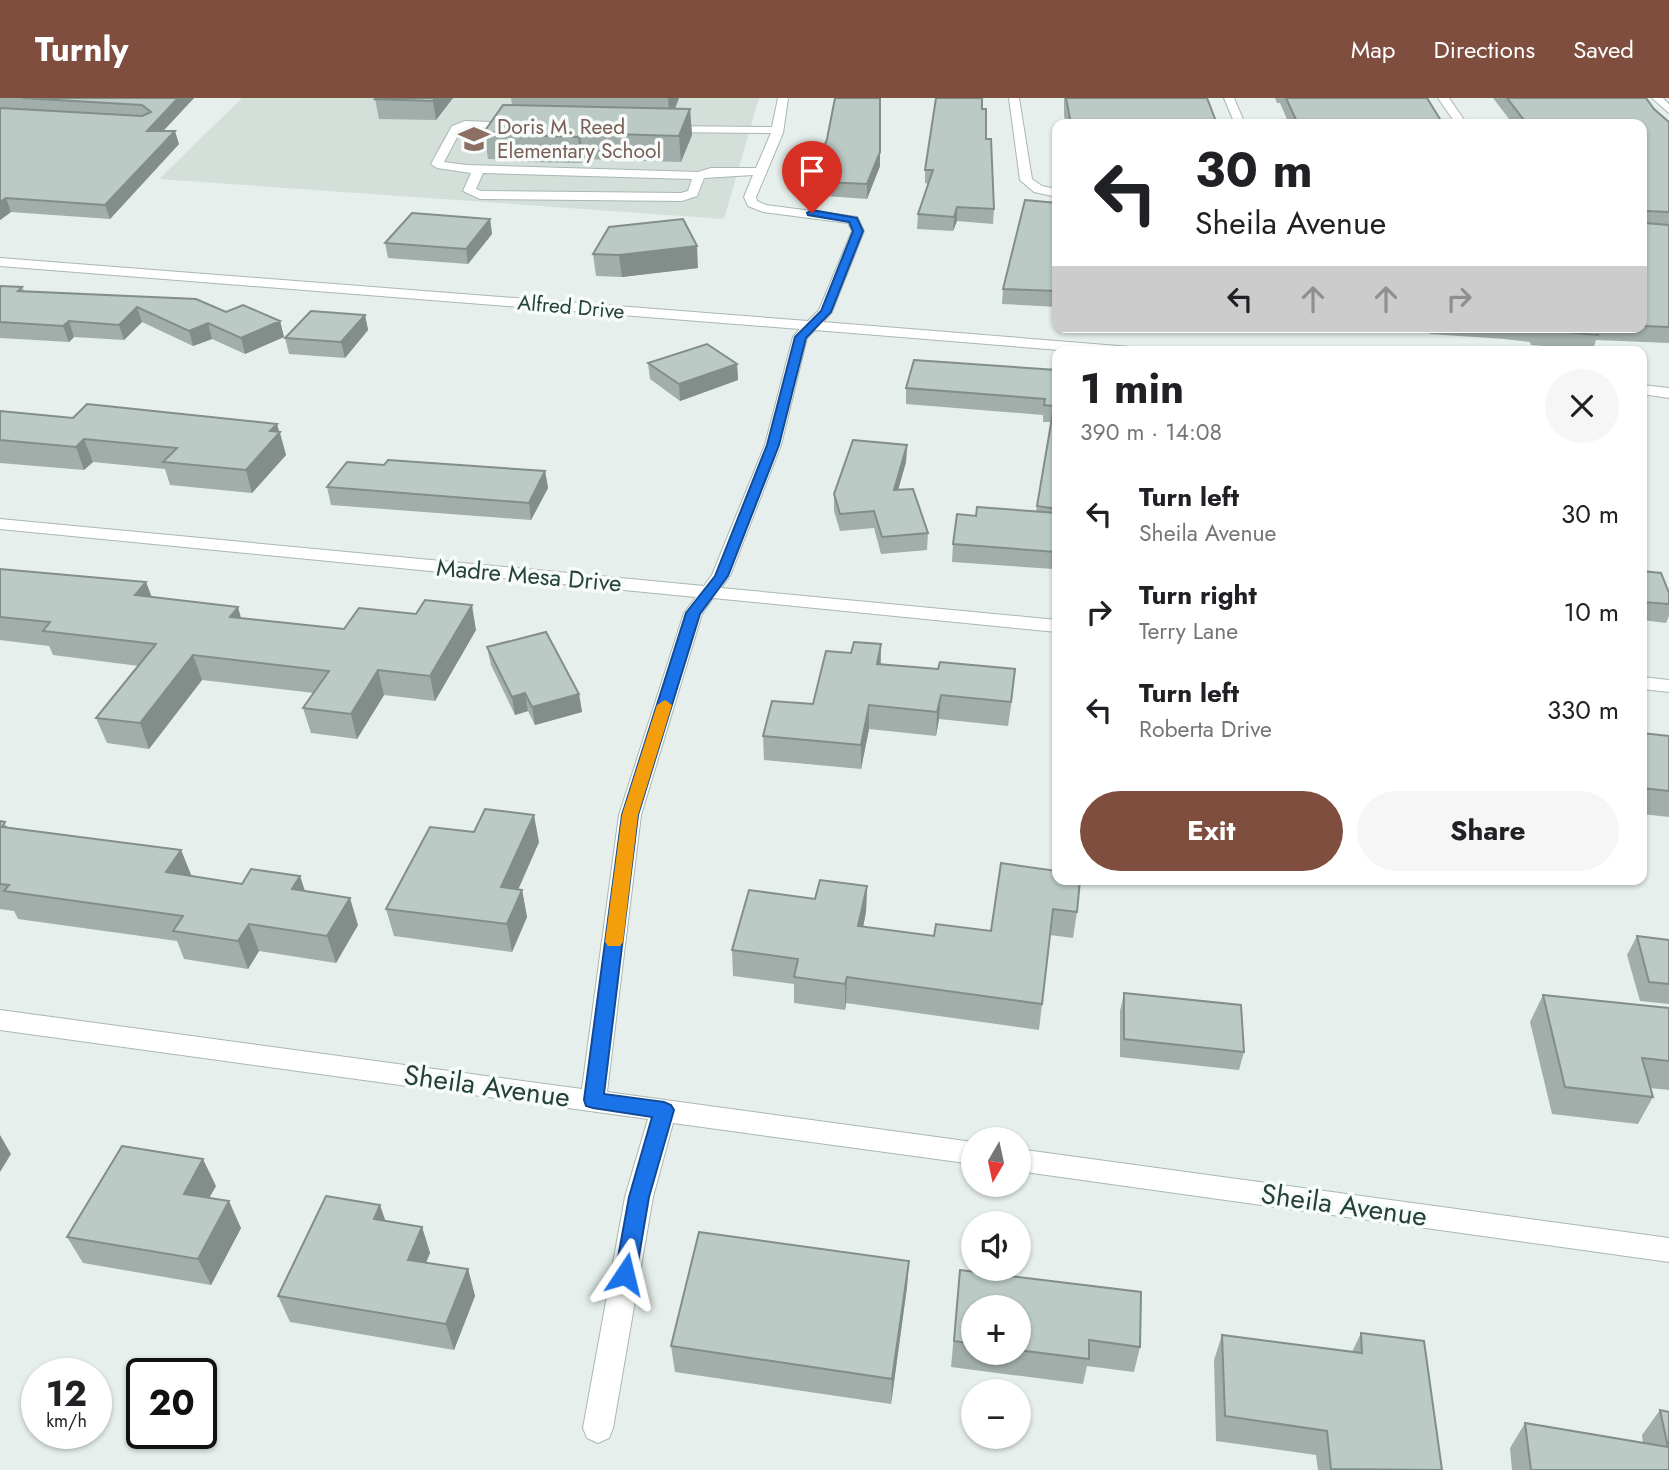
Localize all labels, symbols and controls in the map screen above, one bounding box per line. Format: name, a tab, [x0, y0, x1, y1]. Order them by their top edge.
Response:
text: Turnly	[35, 26, 129, 73]
text: Map	[1351, 32, 1396, 67]
text: Directions	[1434, 32, 1535, 67]
text: Saved	[1573, 32, 1634, 67]
place label: Doris M. Reed Elementary School	[497, 112, 661, 166]
school or university icon: Doris M. Reed Elementary School	[457, 122, 491, 156]
text: 30 m	[1195, 135, 1313, 205]
pin	[782, 141, 842, 213]
icon: left	[1080, 147, 1171, 238]
icon: arrive	[793, 152, 831, 190]
text: Sheila Avenue	[1195, 200, 1386, 246]
icon: left	[1221, 280, 1259, 318]
icon: ahead	[1294, 280, 1332, 318]
icon: ahead	[1367, 280, 1405, 318]
icon: right	[1440, 280, 1478, 318]
street label: Alfred Drive	[516, 287, 626, 327]
text: 1 min	[1080, 358, 1184, 419]
button: close	[1545, 369, 1619, 443]
text: 390 m · 14:08	[1080, 415, 1222, 449]
text: Turn left	[1139, 478, 1239, 516]
icon: left	[1080, 495, 1118, 533]
text: 30 m	[1561, 495, 1619, 533]
text: Sheila Avenue	[1139, 516, 1276, 550]
street label: Madre Mesa Drive	[435, 549, 623, 601]
text: Turn right	[1139, 576, 1257, 614]
icon: right	[1080, 593, 1118, 631]
text: 10 m	[1564, 593, 1619, 631]
text: Terry Lane	[1139, 614, 1238, 648]
text: Turn left	[1139, 674, 1239, 712]
icon: left	[1080, 691, 1118, 729]
text: 330 m	[1547, 691, 1619, 729]
text: Roberta Drive	[1139, 712, 1272, 746]
button: Exit	[1080, 791, 1343, 871]
button: Share	[1357, 791, 1619, 871]
street label: Sheila Avenue	[401, 1054, 573, 1118]
north arrow	[961, 1127, 1031, 1197]
map controls	[961, 1127, 1031, 1449]
street label: Sheila Avenue	[1258, 1173, 1430, 1237]
button: sound	[961, 1211, 1031, 1281]
position arrow	[588, 1237, 662, 1311]
button: +	[961, 1295, 1031, 1365]
speed limit sign: 20	[126, 1358, 217, 1449]
text: 12	[46, 1369, 87, 1419]
button: −	[961, 1379, 1031, 1449]
text: km/h	[46, 1408, 87, 1434]

